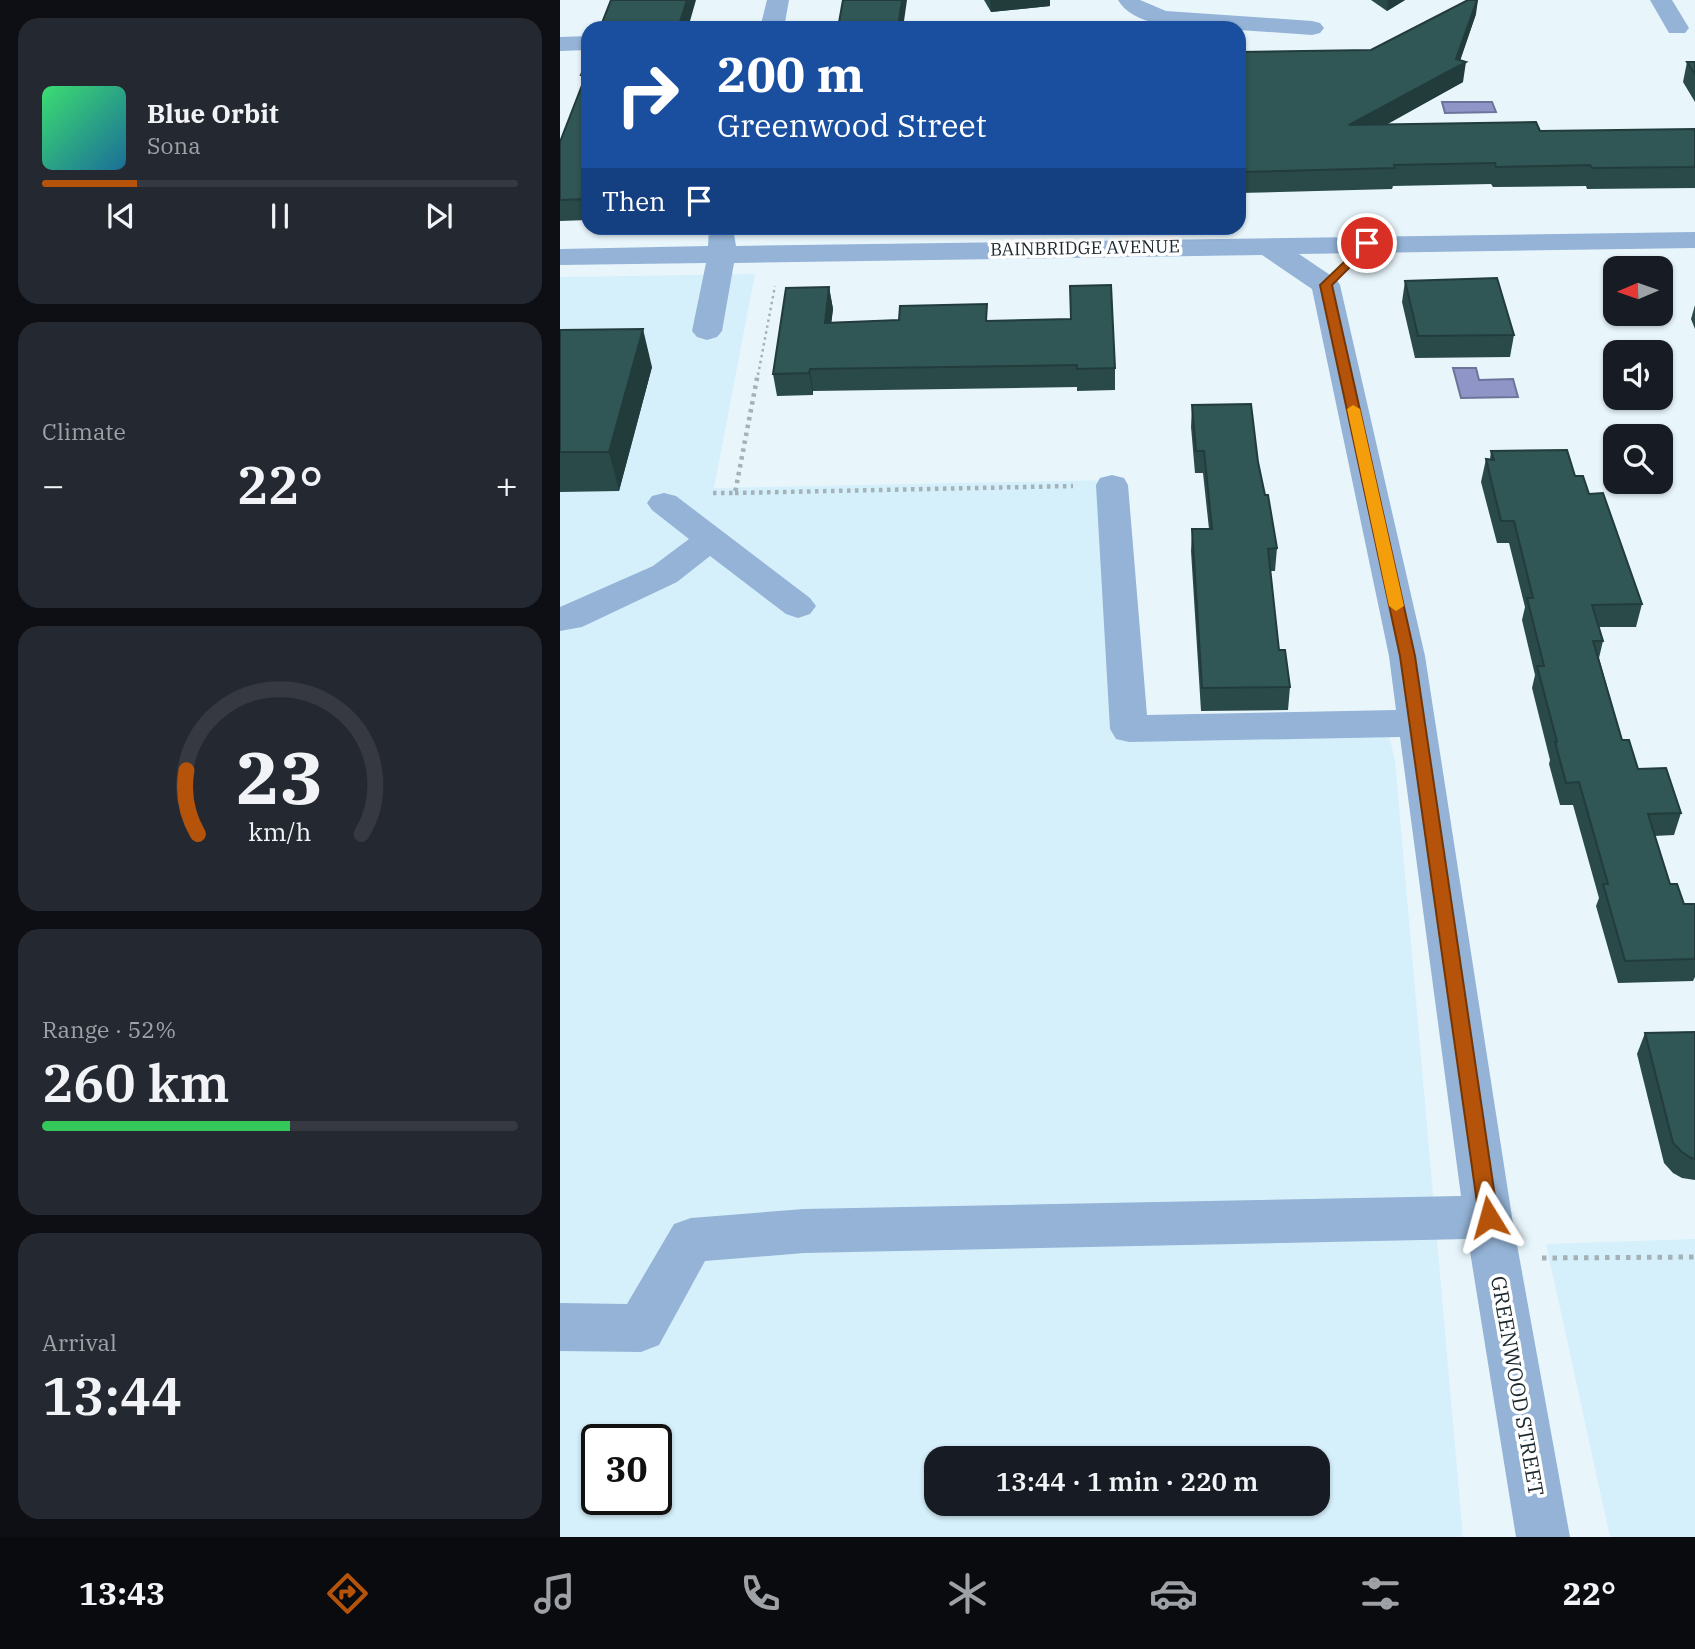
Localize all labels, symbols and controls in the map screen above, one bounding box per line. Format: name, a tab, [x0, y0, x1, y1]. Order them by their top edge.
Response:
text: 200 m	[717, 42, 864, 105]
icon: right	[602, 49, 693, 140]
text: Blue Orbit	[147, 96, 279, 130]
text: Greenwood Street	[717, 104, 987, 146]
text: Sona	[147, 130, 201, 160]
icon: arrive	[680, 182, 718, 220]
text: Then	[602, 184, 666, 218]
icon: previous	[102, 197, 140, 235]
icon: pause	[261, 197, 299, 235]
icon: next	[420, 197, 458, 235]
pin	[1337, 213, 1397, 273]
icon: arrive	[1348, 224, 1386, 262]
street label: BAINBRIDGE AVENUE	[990, 234, 1180, 261]
north arrow	[1603, 256, 1673, 326]
map controls	[1603, 256, 1673, 494]
button: sound	[1603, 340, 1673, 410]
text: Climate	[42, 416, 126, 446]
button: search	[1603, 424, 1673, 494]
text: 22°	[237, 451, 323, 518]
text: −	[42, 460, 65, 509]
text: +	[495, 460, 518, 509]
text: 23	[236, 730, 324, 825]
text: km/h	[248, 815, 312, 848]
text: Range · 52%	[42, 1014, 176, 1044]
text: 260 km	[42, 1049, 230, 1116]
position arrow	[1452, 1180, 1526, 1254]
street label: GREENWOOD STREET	[1485, 1274, 1551, 1498]
text: Arrival	[42, 1327, 117, 1357]
text: 13:44	[42, 1362, 182, 1429]
speed limit sign: 30	[581, 1424, 672, 1515]
text: 13:44 · 1 min · 220 m	[996, 1464, 1258, 1498]
icon: directions	[323, 1569, 372, 1618]
icon: music	[530, 1569, 579, 1618]
icon: phone	[736, 1569, 785, 1618]
icon: climate	[943, 1569, 992, 1618]
icon: car	[1149, 1569, 1198, 1618]
icon: filters	[1356, 1569, 1405, 1618]
text: 13:43	[79, 1572, 165, 1614]
text: 22°	[1563, 1572, 1616, 1614]

